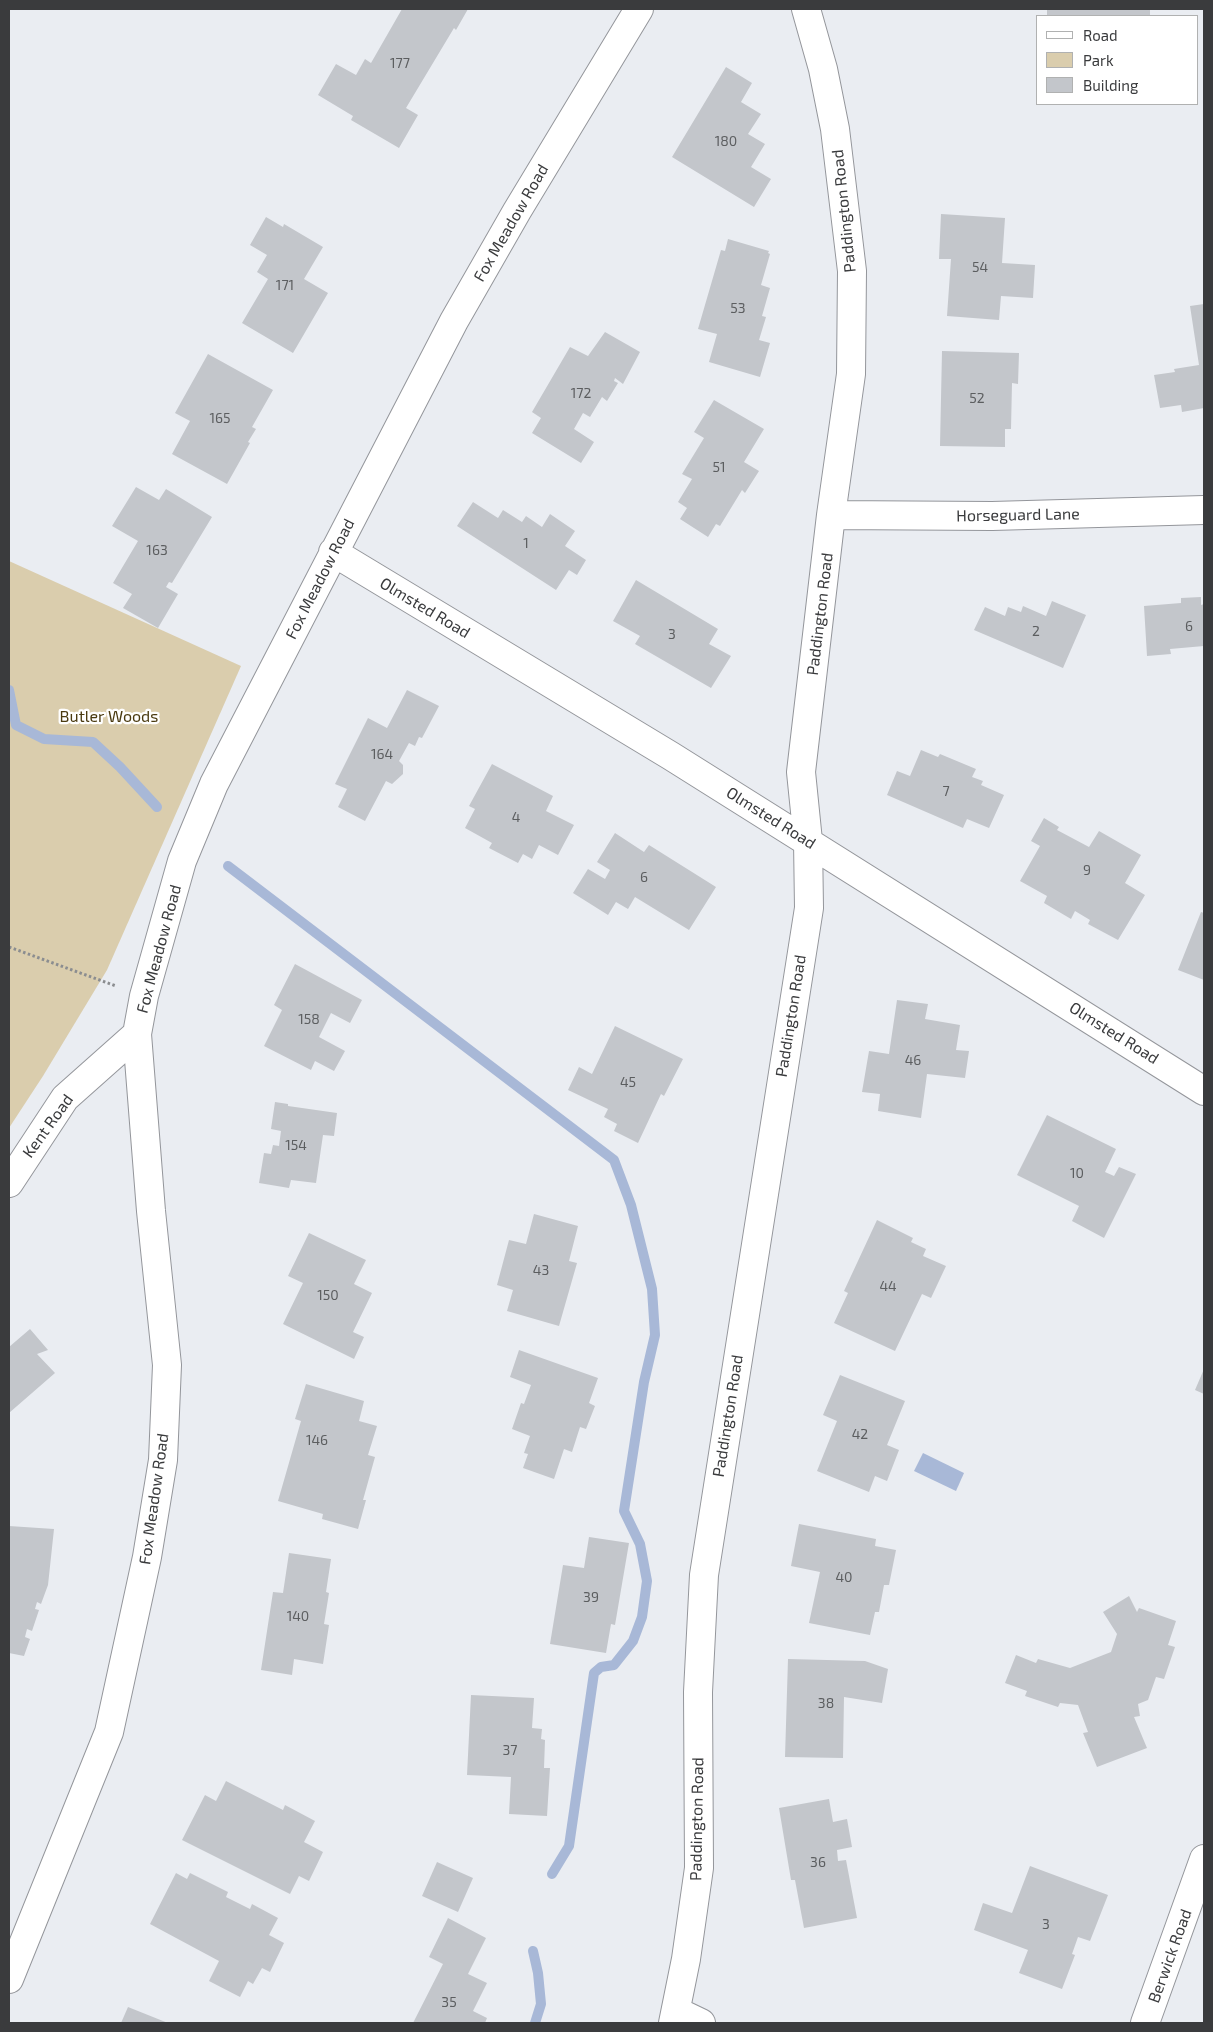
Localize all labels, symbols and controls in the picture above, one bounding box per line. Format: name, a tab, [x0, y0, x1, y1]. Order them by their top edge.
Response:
legend	[1036, 15, 1198, 105]
text: Road	[1083, 26, 1118, 44]
text: Park	[1083, 51, 1114, 69]
house number: 177	[390, 55, 410, 71]
text: Building	[1083, 76, 1138, 94]
house number: 180	[715, 133, 737, 149]
street label: Paddington Road	[828, 149, 860, 273]
street label: Fox Meadow Road	[470, 161, 552, 285]
house number: 54	[972, 259, 988, 275]
house number: 171	[276, 277, 294, 293]
house number: 53	[730, 300, 746, 316]
house number: 172	[571, 385, 591, 401]
house number: 52	[969, 390, 985, 406]
house number: 165	[209, 410, 231, 426]
house number: 51	[712, 459, 726, 475]
street label: Horseguard Lane	[956, 504, 1080, 526]
street label: Fox Meadow Road	[281, 516, 359, 642]
house number: 1	[523, 535, 529, 551]
house number: 163	[146, 542, 168, 558]
street label: Paddington Road	[803, 551, 837, 677]
street label: Olmsted Road	[376, 574, 474, 642]
house number: 6	[1185, 618, 1193, 634]
house number: 2	[1032, 623, 1040, 639]
house number: 3	[668, 626, 676, 642]
park label: Butler Woods	[60, 707, 158, 727]
house number: 164	[371, 746, 393, 762]
street label: Olmsted Road	[723, 783, 819, 853]
house number: 7	[942, 783, 950, 799]
house number: 4	[512, 809, 520, 825]
house number: 9	[1083, 862, 1091, 878]
house number: 6	[640, 869, 648, 885]
street label: Fox Meadow Road	[133, 883, 185, 1015]
street label: Paddington Road	[772, 953, 810, 1079]
street label: Olmsted Road	[1066, 998, 1162, 1068]
house number: 158	[298, 1011, 320, 1027]
house number: 46	[905, 1052, 921, 1068]
house number: 45	[620, 1074, 636, 1090]
street label: Kent Road	[19, 1091, 77, 1161]
house number: 154	[285, 1137, 307, 1153]
house number: 10	[1070, 1165, 1084, 1181]
house number: 43	[533, 1262, 549, 1278]
house number: 44	[879, 1278, 897, 1294]
house number: 150	[317, 1287, 339, 1303]
street label: Paddington Road	[709, 1353, 747, 1479]
house number: 42	[852, 1426, 868, 1442]
street label: Fox Meadow Road	[135, 1432, 173, 1566]
house number: 146	[306, 1432, 328, 1448]
house number: 40	[835, 1569, 853, 1585]
house number: 39	[583, 1589, 599, 1605]
house number: 140	[287, 1608, 309, 1624]
house number: 38	[818, 1695, 834, 1711]
house number: 37	[503, 1742, 517, 1758]
street label: Paddington Road	[686, 1757, 708, 1881]
house number: 36	[810, 1854, 826, 1870]
street label: Berwick Road	[1144, 1906, 1196, 2006]
house number: 3	[1042, 1916, 1050, 1932]
house number: 35	[441, 1994, 457, 2010]

